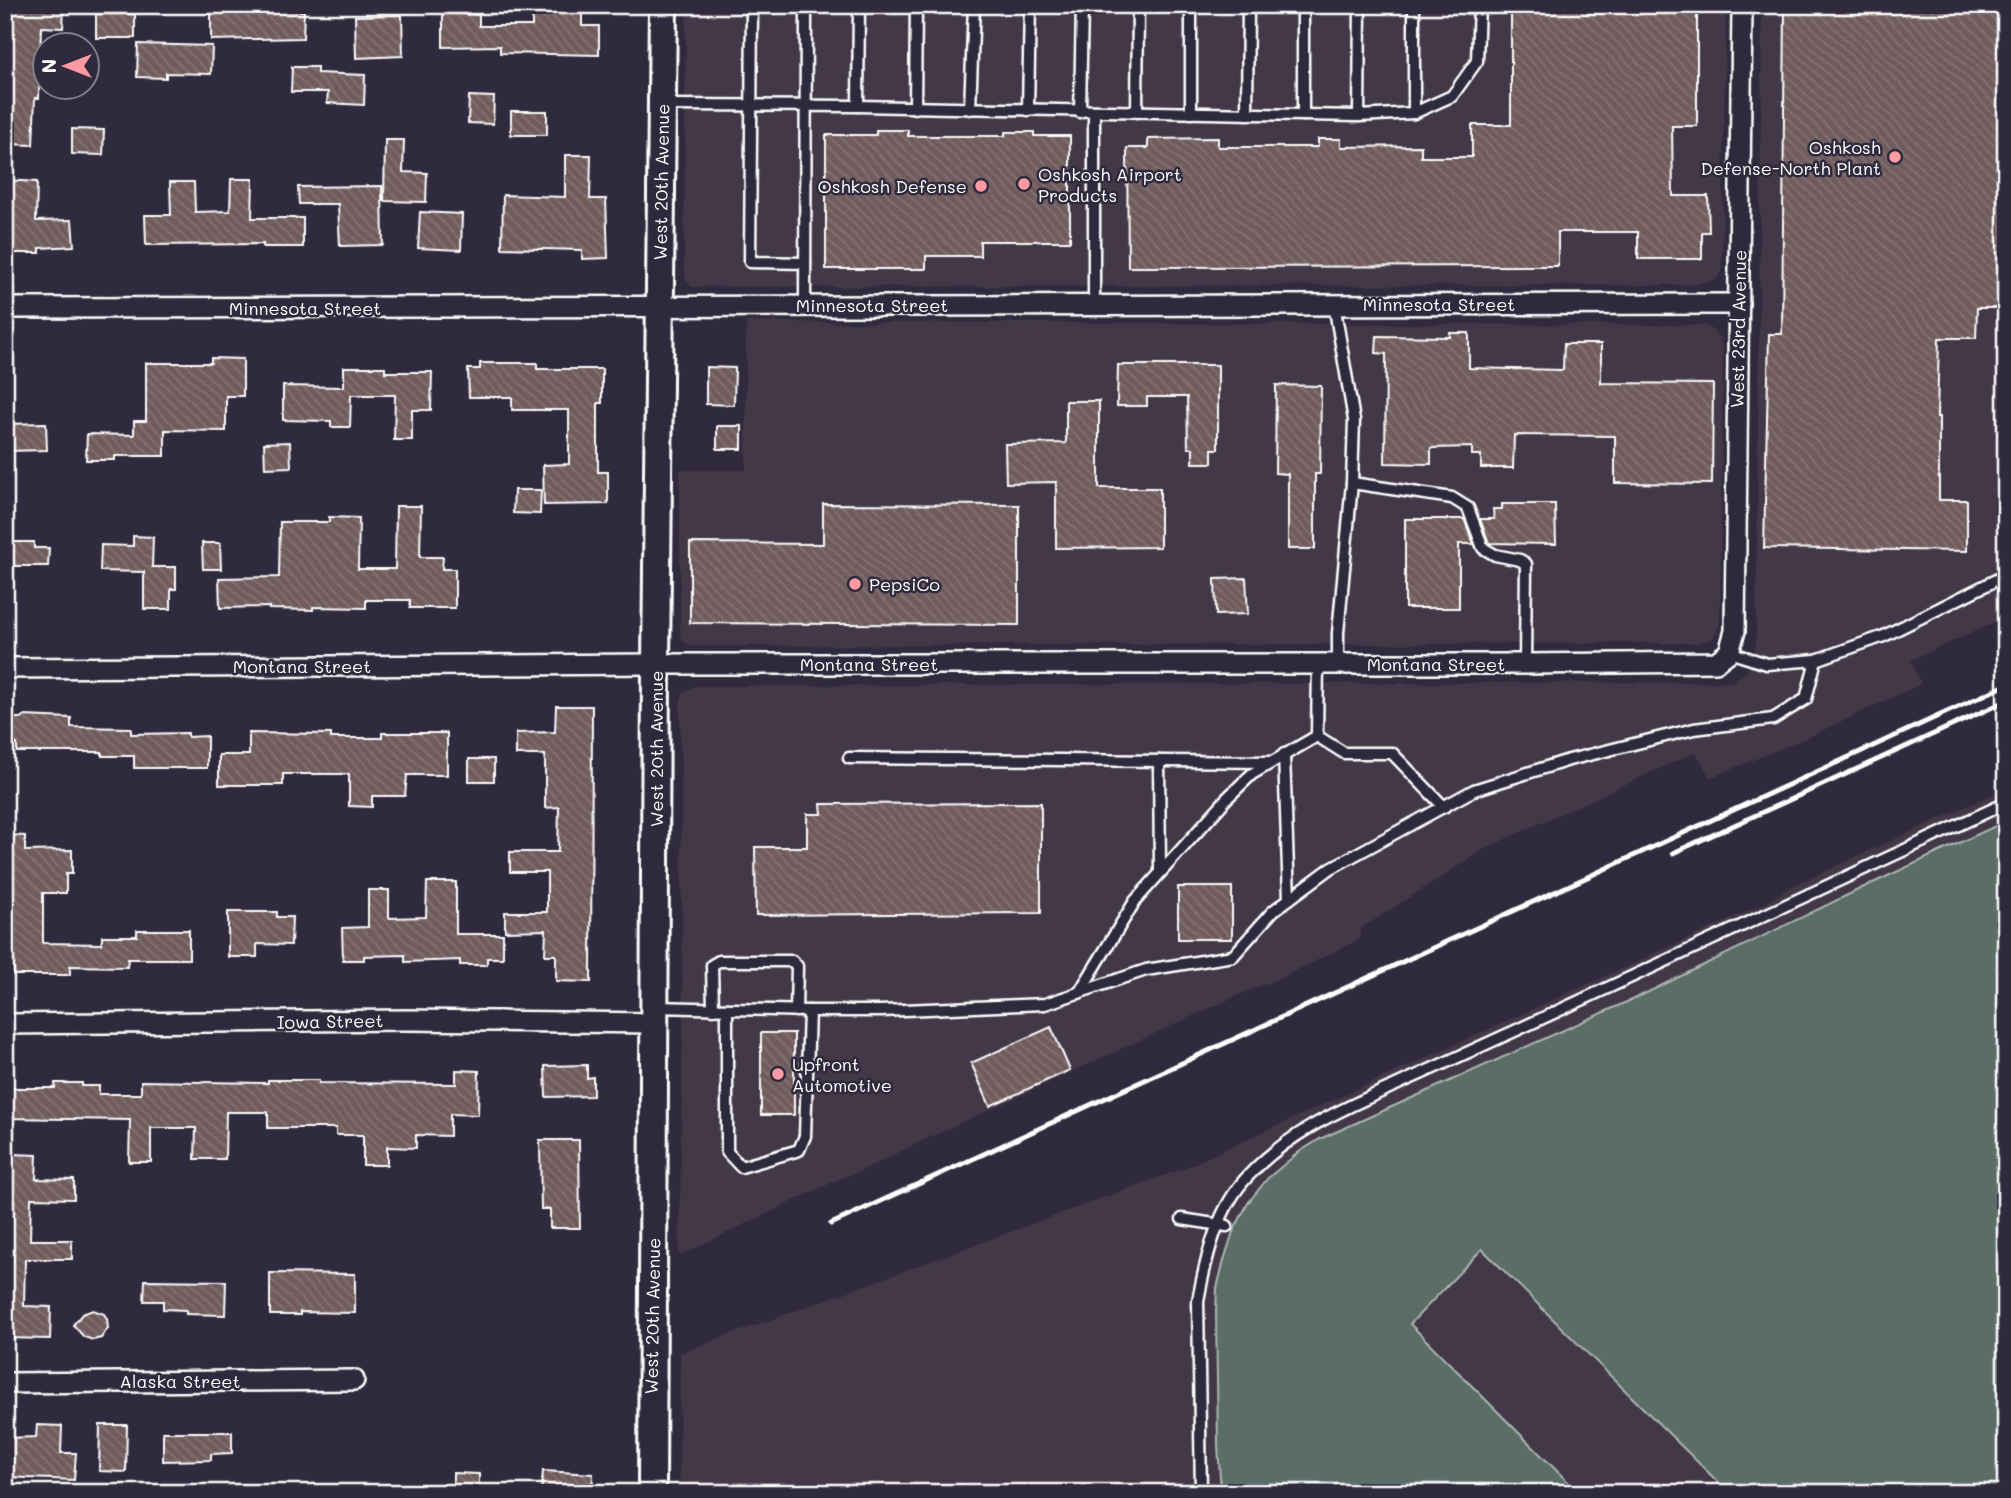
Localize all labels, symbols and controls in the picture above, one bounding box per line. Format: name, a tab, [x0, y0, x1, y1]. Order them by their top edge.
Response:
north arrow	[32, 32, 102, 102]
text: N	[36, 59, 61, 73]
street label: West 20th Avenue	[648, 103, 674, 261]
place label: Oshkosh Defense-North Plant	[1700, 135, 1881, 180]
marker: Oshkosh Defense-North Plant	[1887, 149, 1903, 165]
place label: Oshkosh Airport Products	[1038, 162, 1182, 207]
place label: Oshkosh Defense	[817, 174, 967, 198]
marker: Oshkosh Airport Products	[1016, 176, 1032, 192]
marker: Oshkosh Defense	[973, 178, 989, 194]
street label: West 23rd Avenue	[1725, 250, 1751, 408]
street label: Minnesota Street	[1363, 292, 1515, 316]
street label: Minnesota Street	[796, 293, 948, 317]
street label: Minnesota Street	[229, 296, 381, 320]
place label: PepsiCo	[869, 572, 940, 596]
marker: PepsiCo	[847, 576, 863, 592]
street label: Montana Street	[800, 652, 938, 676]
street label: Montana Street	[1367, 652, 1505, 676]
street label: Montana Street	[233, 654, 371, 678]
street label: West 20th Avenue	[644, 671, 668, 827]
street label: Iowa Street	[276, 1008, 384, 1034]
place label: Upfront Automotive	[792, 1052, 892, 1097]
marker: Upfront Automotive	[770, 1066, 786, 1082]
street label: West 20th Avenue	[639, 1237, 665, 1395]
street label: Alaska Street	[120, 1369, 240, 1393]

